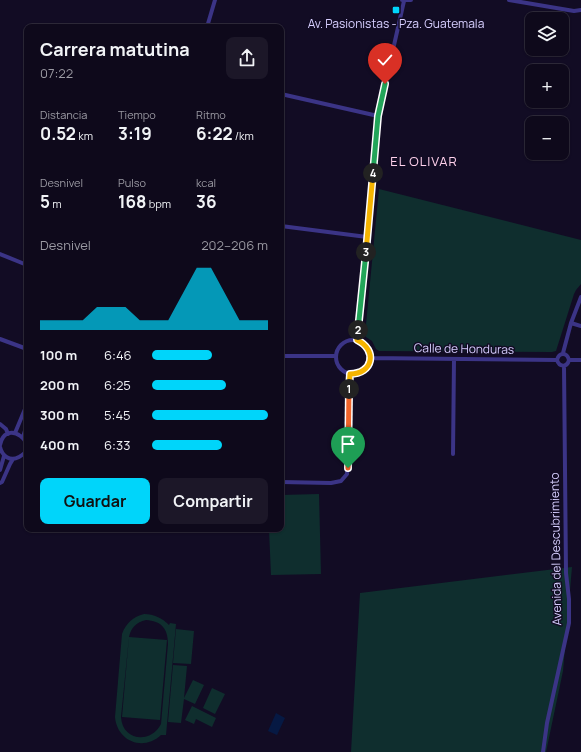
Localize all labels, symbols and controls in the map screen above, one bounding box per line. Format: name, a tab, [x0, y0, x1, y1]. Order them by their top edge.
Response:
marker: Av. Pasionistas - Pza. Guatemala	[391, 5, 401, 15]
map controls	[525, 12, 569, 160]
button: layers	[525, 12, 569, 56]
place label: Av. Pasionistas - Pza. Guatemala	[308, 15, 484, 32]
text: Carrera matutina	[40, 37, 190, 61]
button: share	[226, 37, 268, 79]
pin	[368, 43, 402, 84]
icon: check	[374, 49, 396, 71]
text: 07:22	[40, 64, 73, 82]
button: +	[525, 64, 569, 108]
text: Distancia	[40, 107, 87, 122]
text: Tiempo	[118, 107, 156, 122]
text: Ritmo	[196, 107, 226, 122]
button: −	[525, 116, 569, 160]
text: 0.52	[40, 122, 76, 145]
text: 3:19	[118, 122, 152, 145]
text: 6:22	[196, 122, 233, 145]
text: km	[76, 128, 93, 143]
text: /km	[233, 128, 254, 143]
district label: EL OLIVAR	[390, 152, 458, 170]
pin: 4	[363, 163, 383, 183]
text: 4	[370, 165, 376, 180]
text: Desnivel	[40, 175, 83, 190]
text: Pulso	[118, 175, 146, 190]
text: kcal	[196, 175, 216, 190]
text: 5	[40, 190, 50, 213]
text: 168	[118, 190, 146, 213]
text: 36	[196, 190, 216, 213]
text: m	[50, 196, 62, 211]
text: bpm	[146, 196, 171, 211]
text: Desnivel	[40, 236, 91, 254]
text: 202–206 m	[201, 236, 268, 254]
pin: 3	[356, 242, 376, 262]
text: 3	[363, 244, 369, 259]
pin: 2	[348, 320, 368, 340]
text: 2	[355, 322, 361, 337]
street label: Calle de Honduras	[414, 339, 514, 358]
text: 100 m	[40, 346, 77, 364]
text: 6:46	[104, 346, 132, 364]
text: 200 m	[40, 376, 79, 394]
text: 6:25	[104, 376, 131, 394]
pin: 1	[339, 379, 359, 399]
text: 1	[347, 381, 351, 396]
text: 300 m	[40, 406, 79, 424]
text: 5:45	[104, 406, 131, 424]
pin	[331, 427, 365, 468]
icon: arrive	[337, 433, 359, 455]
text: 400 m	[40, 436, 79, 454]
text: 6:33	[104, 436, 130, 454]
street label: Avenida del Descubrimiento	[546, 472, 565, 626]
button: Guardar	[40, 478, 150, 524]
button: Compartir	[158, 478, 268, 524]

